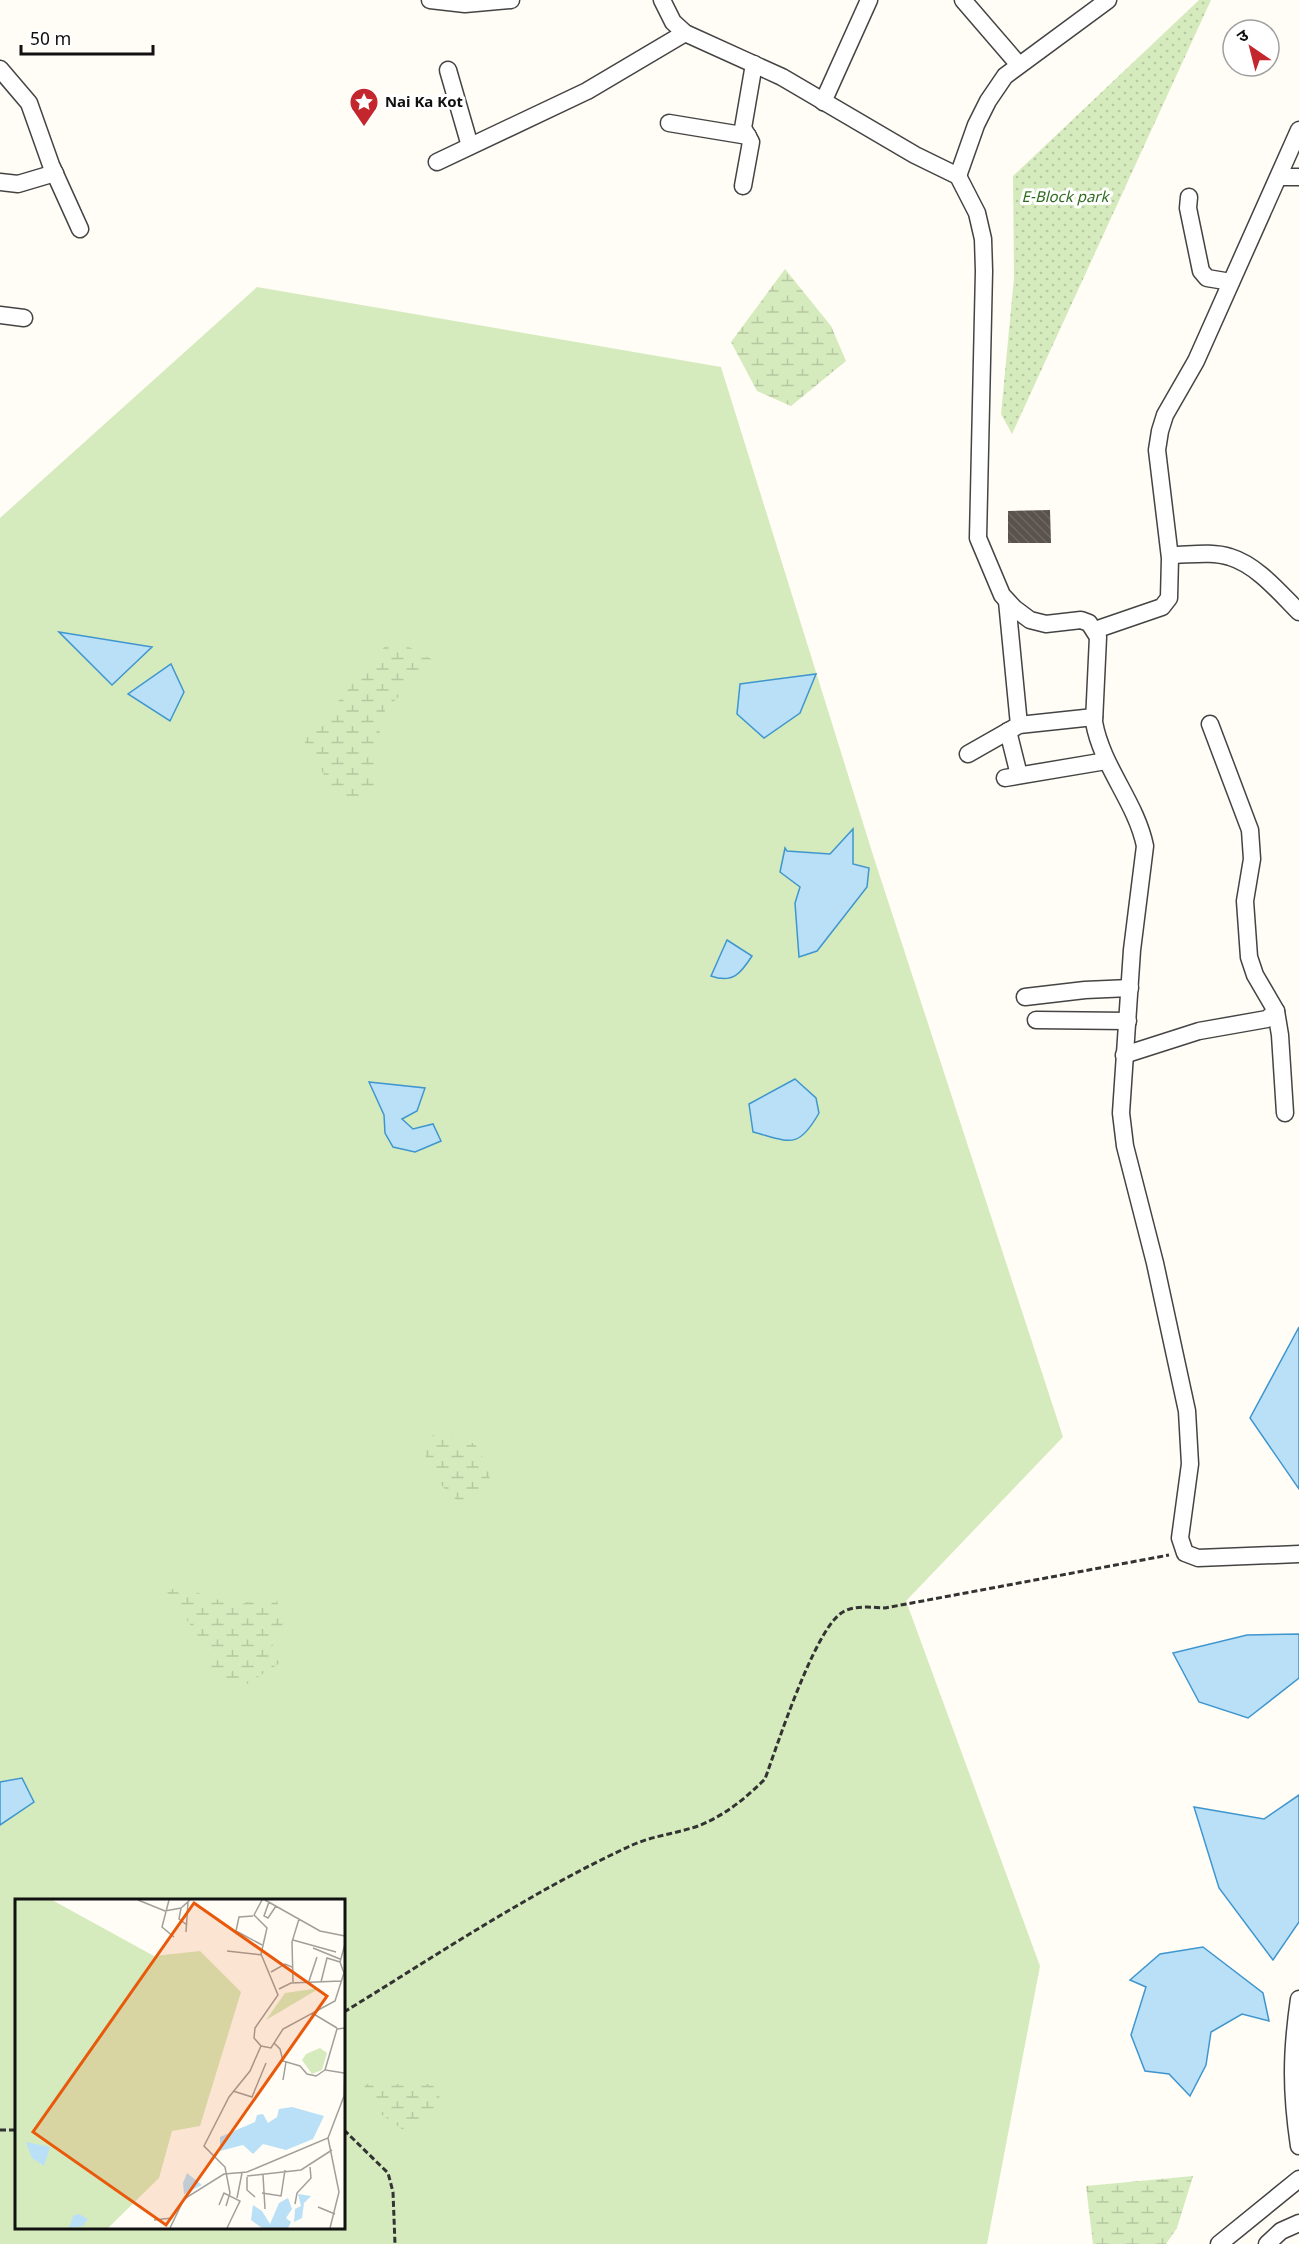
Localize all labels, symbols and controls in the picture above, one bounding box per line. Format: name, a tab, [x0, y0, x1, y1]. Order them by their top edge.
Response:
scale bar	[21, 18, 153, 56]
north arrow	[1221, 18, 1281, 78]
text: उ	[1234, 26, 1254, 49]
text: 50 m	[30, 29, 71, 52]
place icon: Nai Ka Kot	[348, 86, 380, 128]
place label: Nai Ka Kot	[385, 94, 463, 113]
park label: E-Block park	[1021, 189, 1111, 208]
inset map	[15, 1899, 345, 2229]

